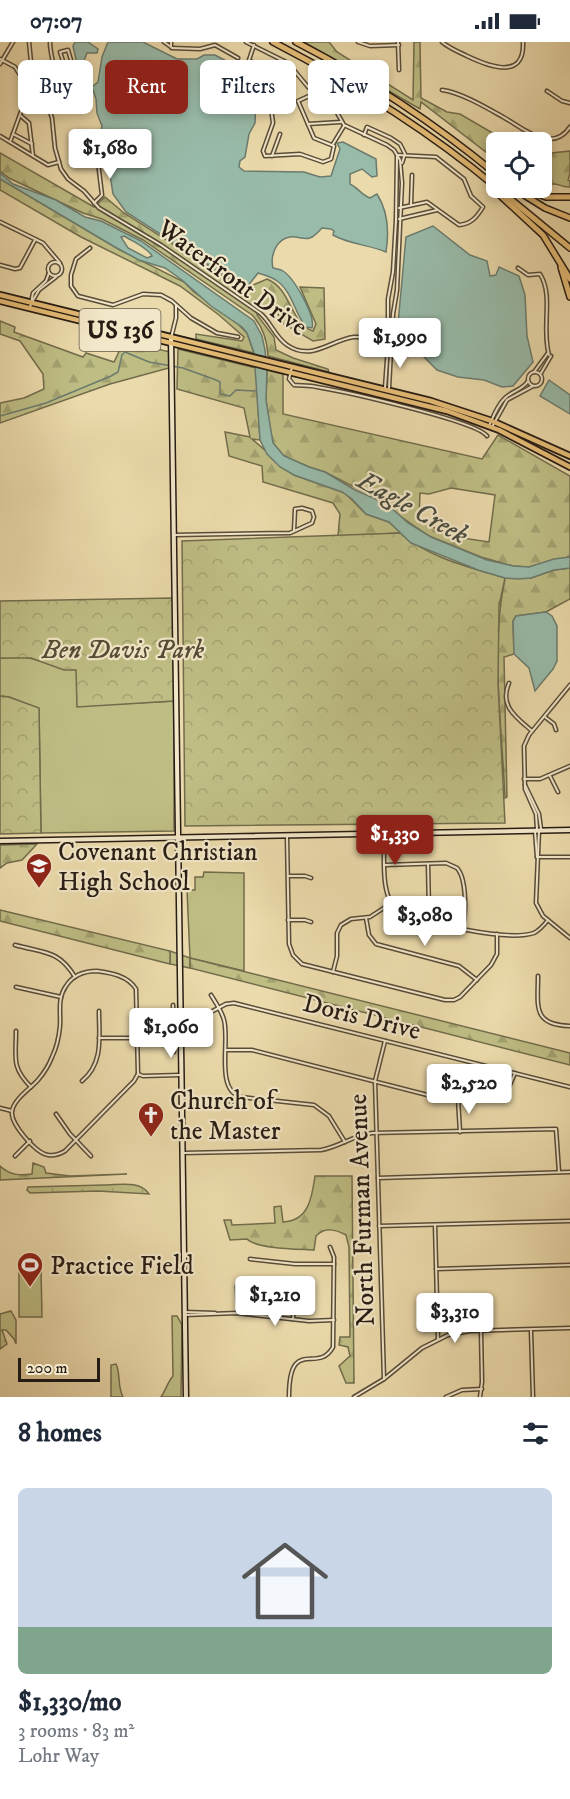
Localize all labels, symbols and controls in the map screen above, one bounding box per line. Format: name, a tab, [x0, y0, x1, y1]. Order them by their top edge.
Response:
text: 07:07	[30, 8, 83, 35]
chip: Buy	[18, 60, 93, 114]
chip: Rent	[105, 60, 188, 114]
chip: Filters	[200, 60, 296, 114]
chip: New	[308, 60, 389, 114]
pin: $1,680	[61, 129, 159, 180]
map controls	[486, 132, 552, 198]
button: locate	[486, 132, 552, 198]
text: $1,680	[83, 136, 137, 161]
street label: Waterfront Drive	[150, 212, 314, 344]
road number: US 136	[80, 309, 160, 351]
pin: $1,990	[351, 318, 449, 369]
text: $1,990	[373, 325, 427, 350]
water label: Eagle Creek	[349, 463, 475, 553]
park label: Ben Davis Park	[41, 634, 204, 667]
pin: $1,330	[346, 815, 444, 866]
text: $1,330	[370, 822, 420, 847]
place label: Covenant Christian High School	[58, 836, 258, 899]
school or university icon: Covenant Christian High School	[24, 851, 54, 889]
pin: $3,080	[376, 896, 474, 947]
text: $3,080	[397, 903, 453, 928]
street label: Doris Drive	[299, 987, 424, 1048]
pin: $1,060	[122, 1008, 220, 1059]
text: $1,060	[143, 1015, 199, 1040]
pin: $2,520	[420, 1064, 518, 1115]
text: $2,520	[441, 1071, 497, 1096]
place label: Church of the Master	[170, 1085, 281, 1148]
street label: North Furman Avenue	[342, 1093, 383, 1327]
church icon: Church of the Master	[136, 1100, 166, 1138]
sports icon: Practice Field	[15, 1250, 45, 1288]
place label: Practice Field	[50, 1250, 194, 1283]
pin: $1,210	[226, 1276, 324, 1327]
text: $1,210	[249, 1283, 301, 1308]
pin: $3,310	[406, 1293, 504, 1344]
text: $3,310	[430, 1300, 480, 1325]
scale bar	[18, 1355, 100, 1382]
text: 200 m	[27, 1358, 68, 1378]
text: 8 homes	[18, 1417, 102, 1450]
icon: filters	[519, 1417, 552, 1450]
icon: home	[231, 1527, 339, 1635]
text: $1,330/mo	[18, 1686, 121, 1719]
text: 3 rooms · 83 m²	[18, 1719, 134, 1744]
text: Lohr Way	[18, 1744, 99, 1769]

